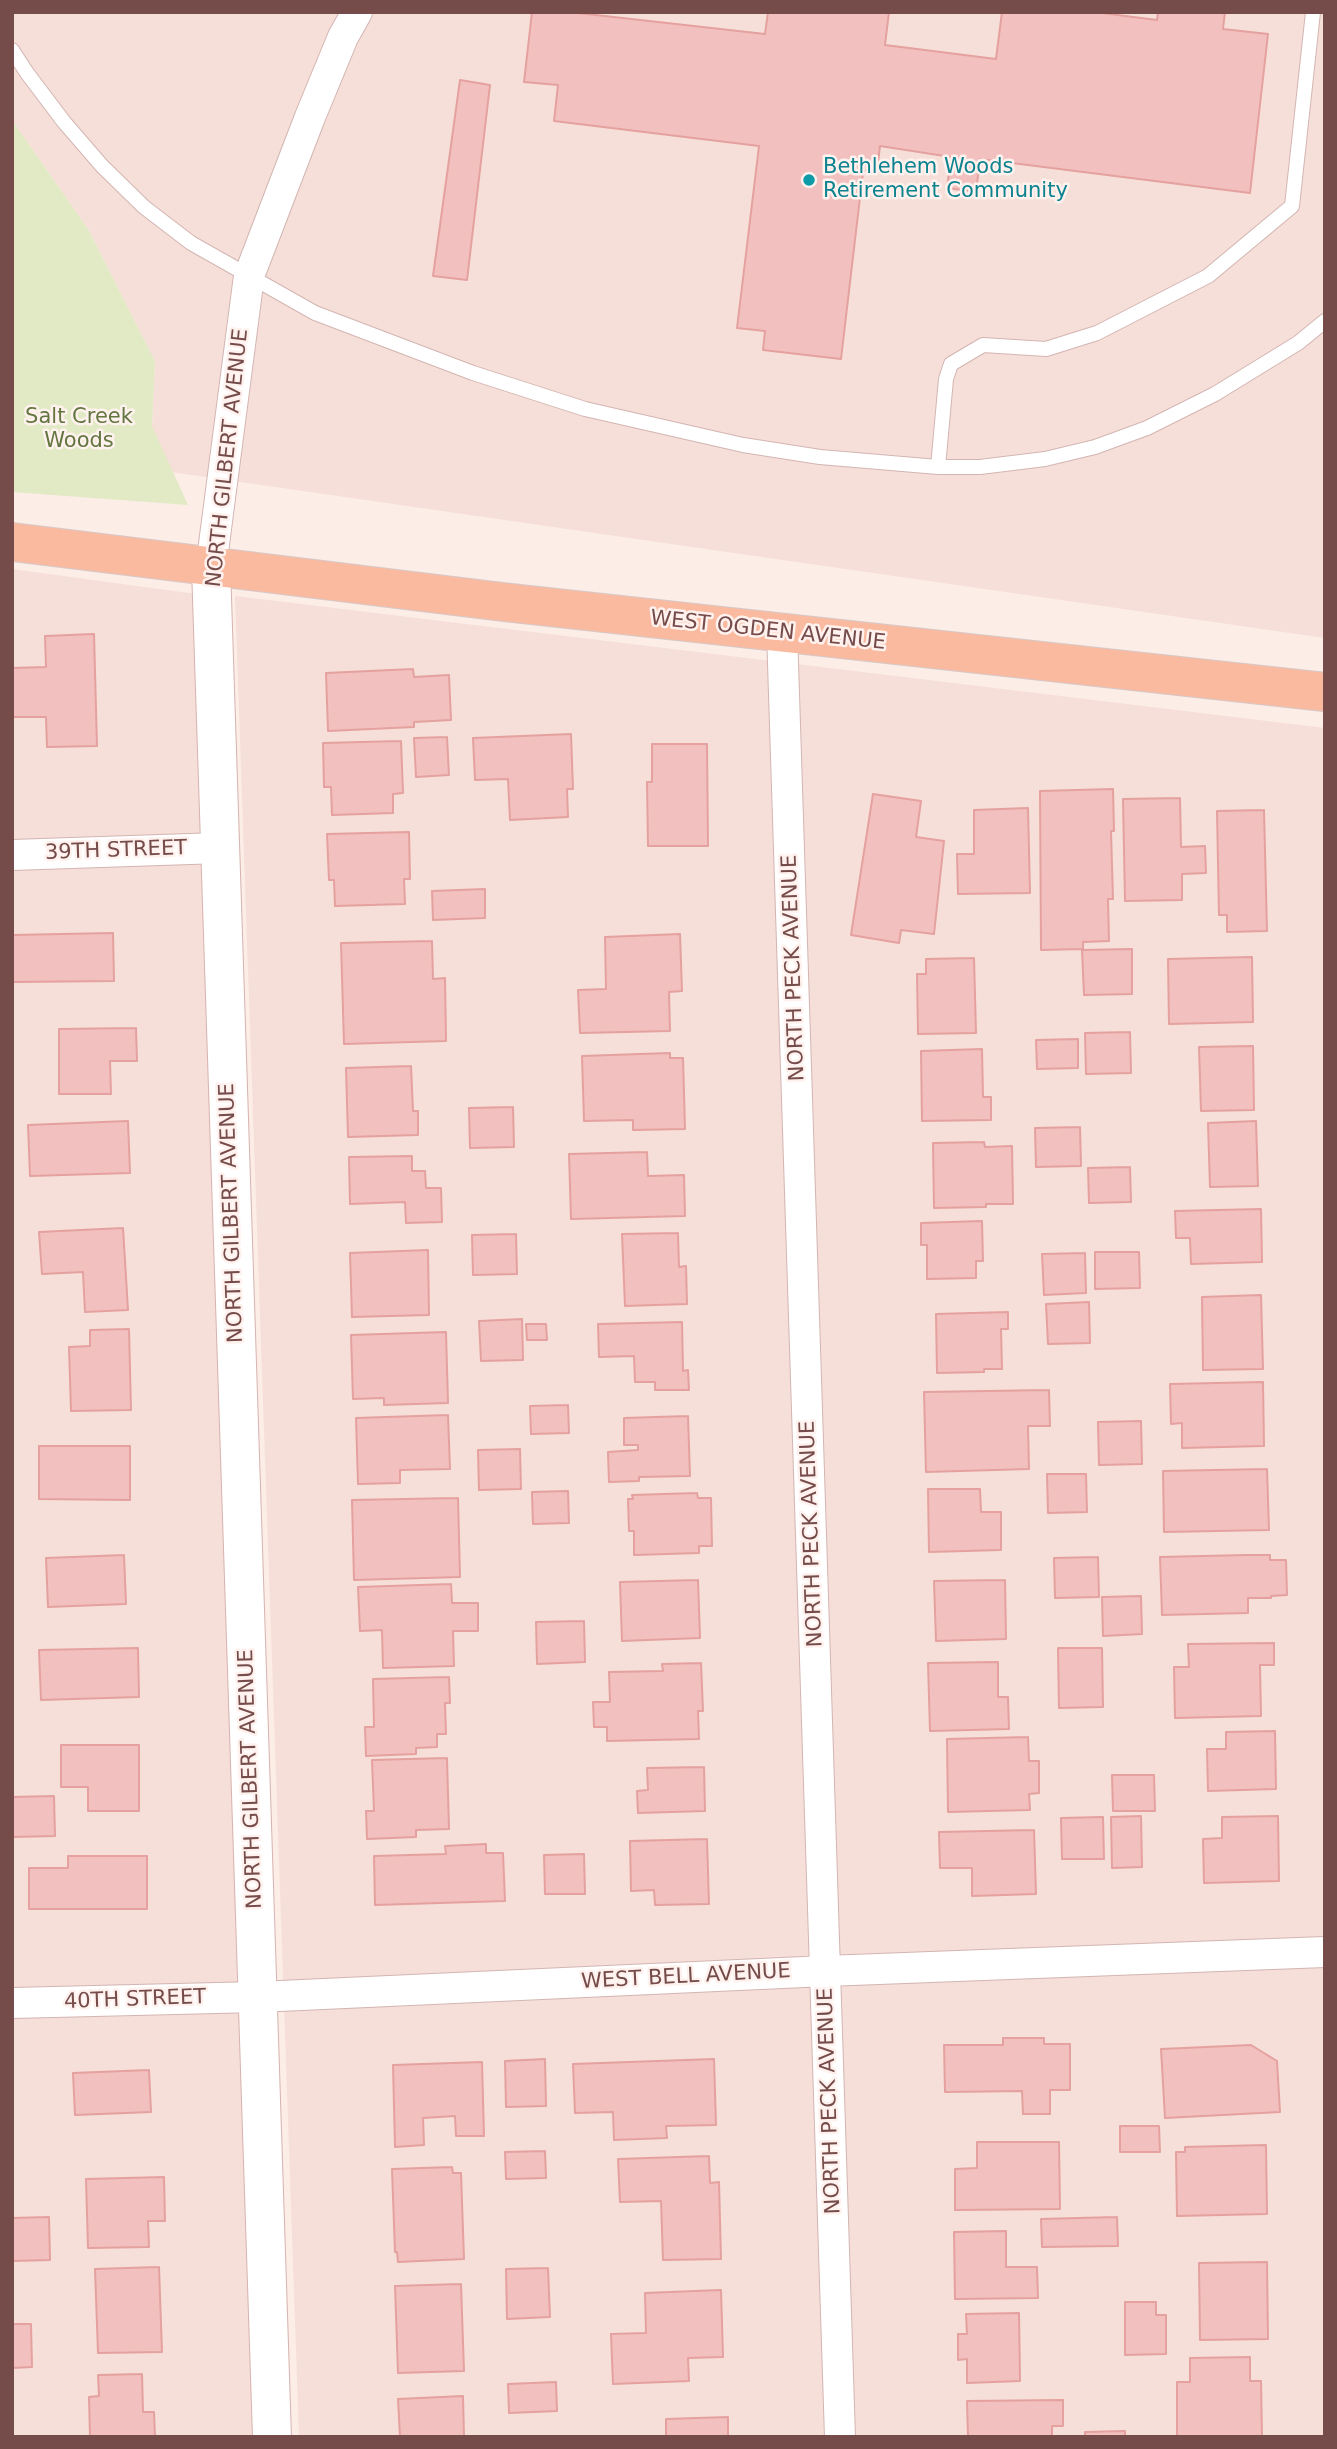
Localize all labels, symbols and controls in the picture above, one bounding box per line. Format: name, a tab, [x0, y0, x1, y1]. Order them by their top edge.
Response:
place label: Bethlehem Woods Retirement Community	[823, 155, 1068, 205]
marker: Bethlehem Woods Retirement Community	[801, 172, 817, 188]
street label: NORTH GILBERT AVENUE	[202, 327, 254, 589]
park label: Salt Creek Woods	[25, 405, 133, 455]
street label: WEST OGDEN AVENUE	[649, 606, 887, 656]
street label: 39TH STREET	[45, 836, 187, 866]
street label: NORTH PECK AVENUE	[777, 854, 811, 1082]
street label: NORTH GILBERT AVENUE	[215, 1083, 249, 1343]
street label: NORTH PECK AVENUE	[795, 1420, 829, 1648]
street label: NORTH GILBERT AVENUE	[234, 1649, 268, 1909]
street label: WEST BELL AVENUE	[581, 1959, 791, 1995]
street label: 40TH STREET	[64, 1985, 206, 2015]
street label: NORTH PECK AVENUE	[813, 1987, 847, 2215]

